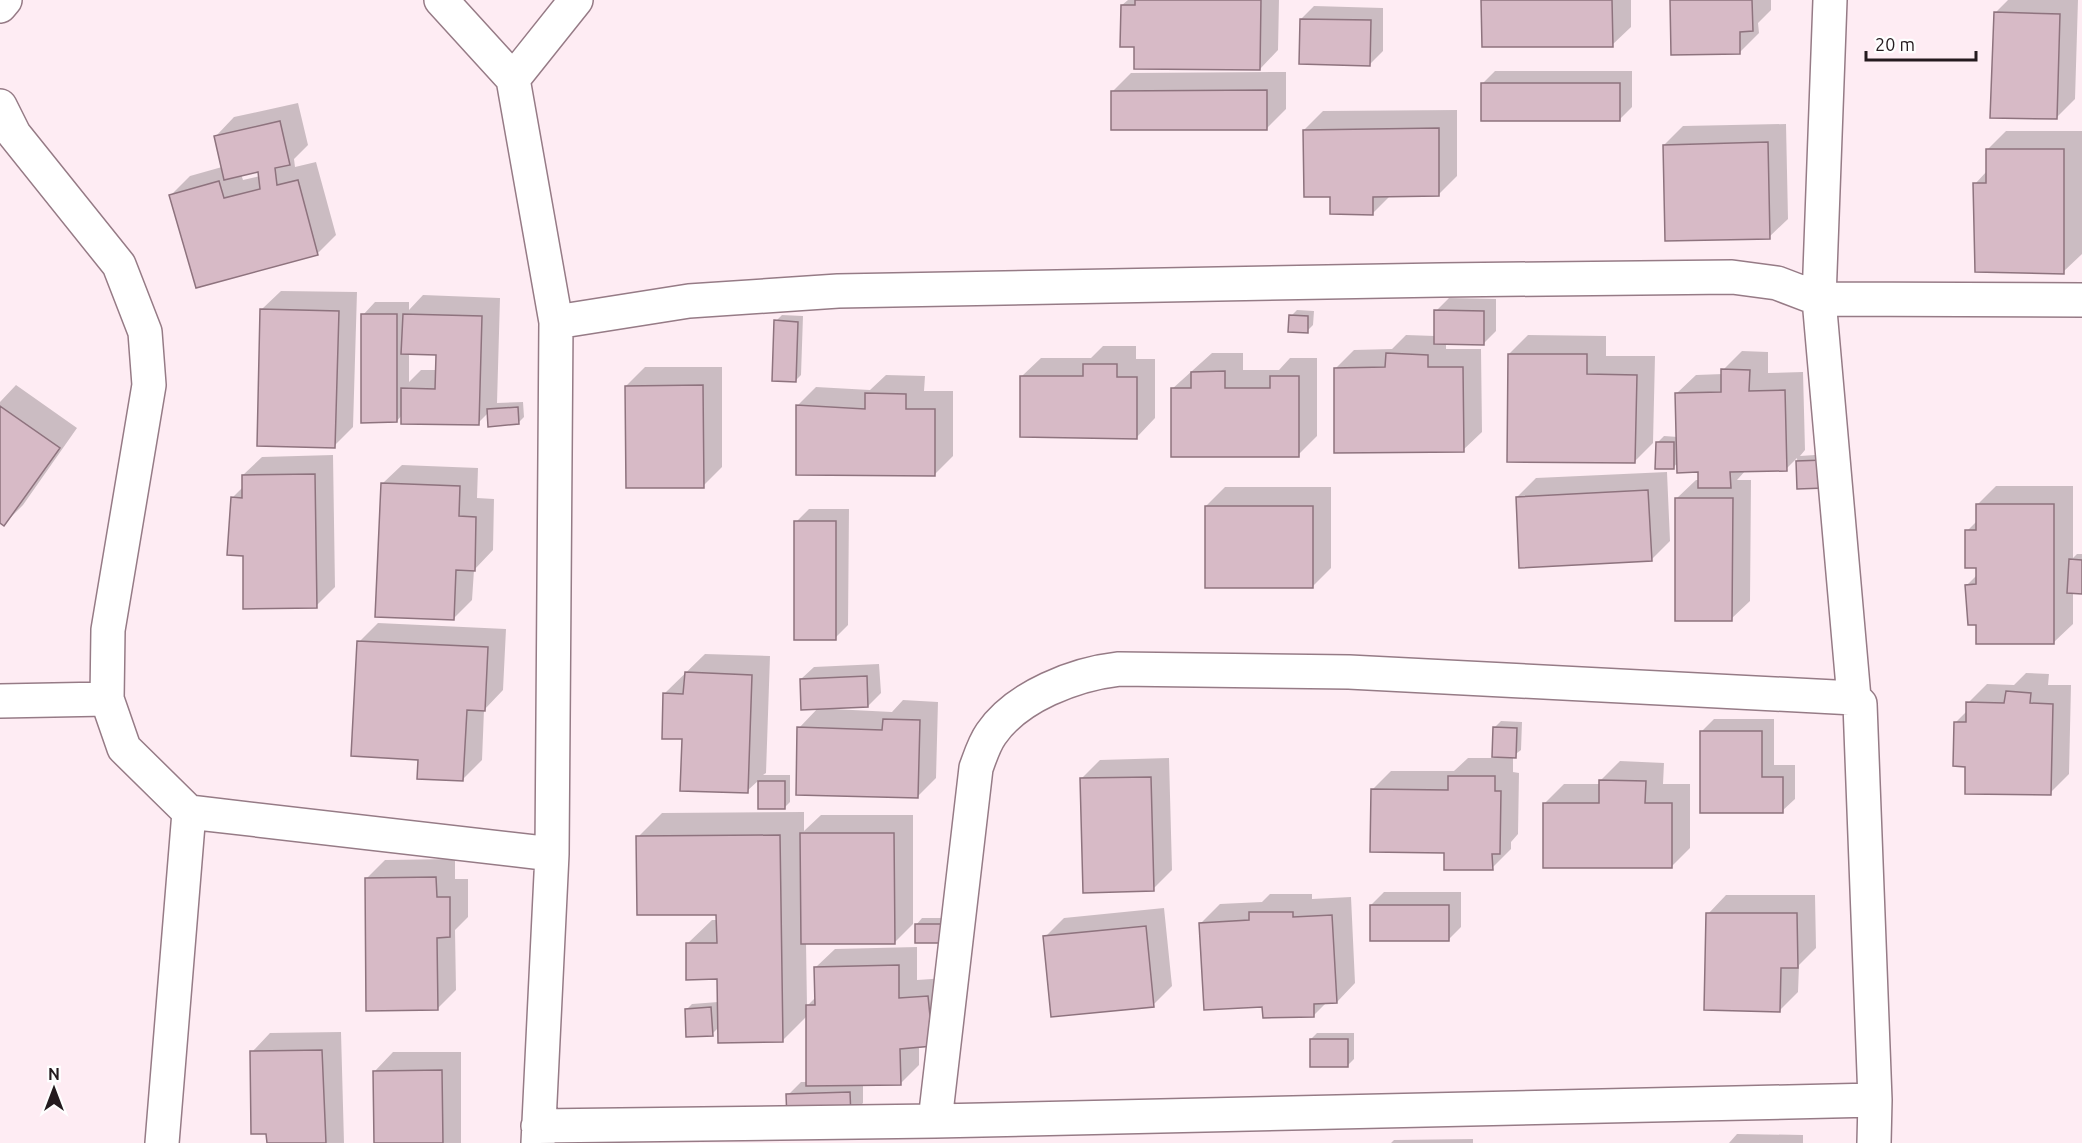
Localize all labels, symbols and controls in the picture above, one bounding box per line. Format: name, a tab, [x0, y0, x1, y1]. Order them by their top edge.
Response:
scale bar	[1866, 24, 1976, 62]
text: 20 m	[1875, 34, 1915, 54]
north arrow	[24, 1059, 84, 1119]
text: N	[48, 1065, 60, 1083]

